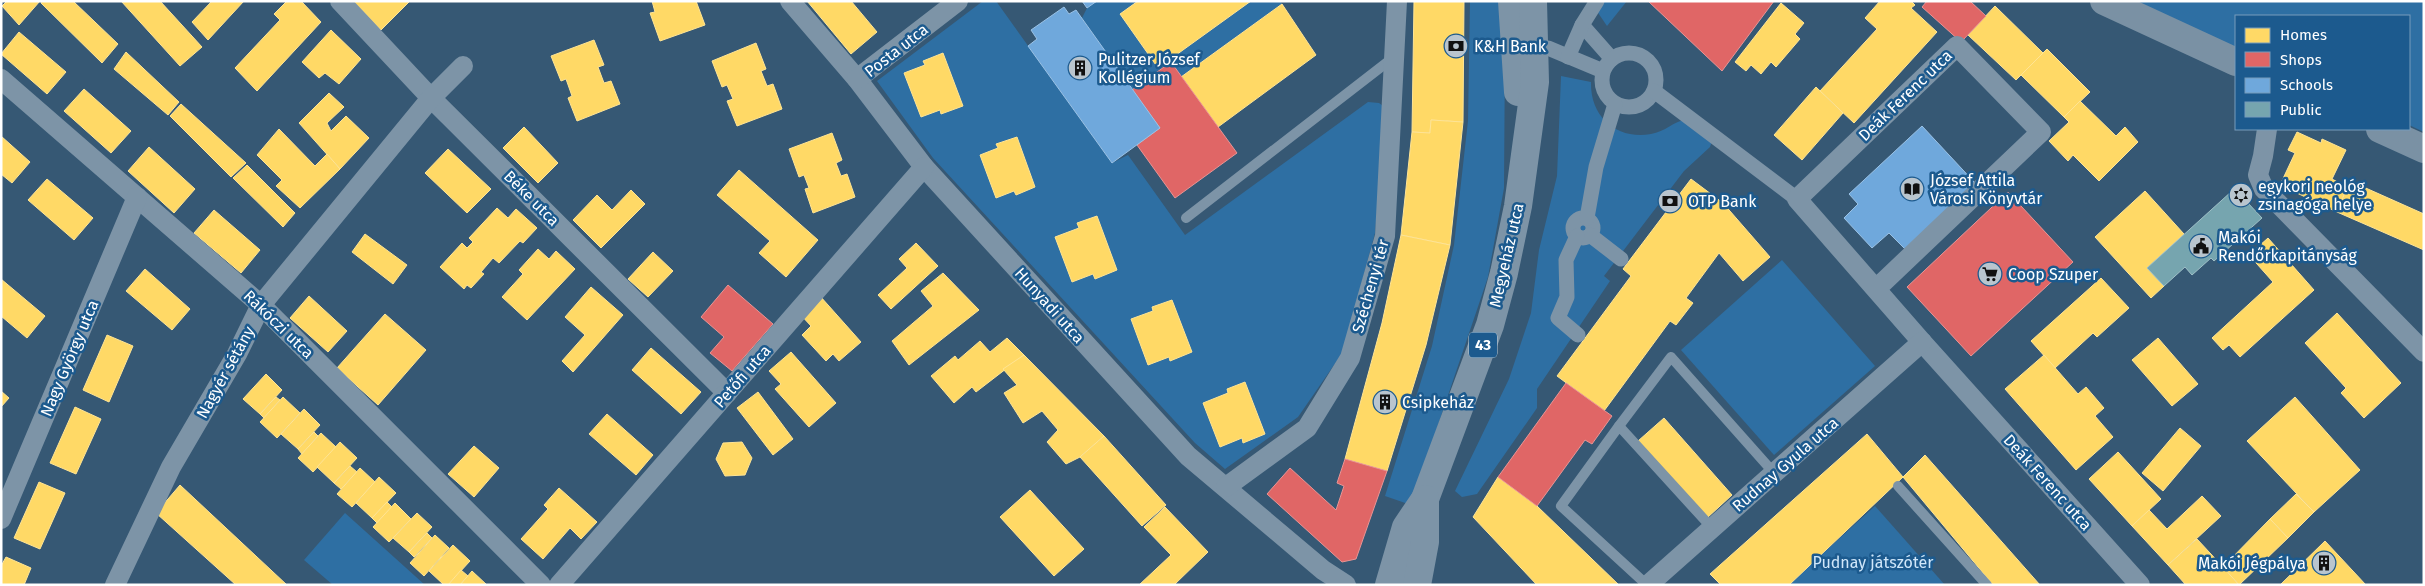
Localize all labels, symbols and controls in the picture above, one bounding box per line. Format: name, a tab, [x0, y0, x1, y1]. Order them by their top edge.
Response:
legend	[2235, 15, 2410, 130]
street label: Posta utca	[861, 20, 932, 81]
text: Homes	[2280, 26, 2327, 44]
bank icon: K&H Bank	[1443, 33, 1469, 59]
place label: K&H Bank	[1474, 37, 1547, 56]
street label: Deák Ferenc utca	[1855, 46, 1956, 145]
place label: Pulitzer József Kollégium	[1098, 50, 1201, 87]
text: Shops	[2280, 51, 2322, 69]
building icon: Pulitzer József Kollégium	[1067, 55, 1093, 81]
text: Schools	[2280, 76, 2333, 94]
text: Public	[2280, 101, 2322, 119]
street label: Béke utca	[500, 167, 563, 230]
place label: József Attila Városi Könyvtár	[1930, 171, 2043, 208]
library icon: József Attila Városi Könyvtár	[1899, 176, 1925, 202]
place label: egykori neológ zsinagóga helye	[2258, 177, 2372, 214]
synagogue icon: egykori neológ zsinagóga helye	[2228, 182, 2254, 208]
bank icon: OTP Bank	[1657, 188, 1683, 214]
place label: OTP Bank	[1688, 192, 1757, 211]
street label: Megyeház utca	[1485, 201, 1528, 309]
place label: Makói Rendőrkapitányság	[2218, 228, 2358, 265]
public building icon: Makói Rendőrkapitányság	[2188, 233, 2214, 259]
street label: Széchenyi tér	[1348, 236, 1393, 335]
supermarket icon: Coop Szuper	[1977, 261, 2003, 287]
street label: Hunyadi utca	[1011, 264, 1089, 347]
place label: Coop Szuper	[2008, 265, 2099, 284]
street label: Rákóczi utca	[240, 286, 318, 362]
street label: Nagy György utca	[36, 297, 103, 419]
street label: Nagyér sétány	[192, 323, 259, 422]
road number: 43	[1469, 332, 1497, 358]
street label: Petőfi utca	[710, 341, 775, 412]
building icon: Csipkeház	[1372, 389, 1398, 415]
place label: Csipkeház	[1402, 393, 1474, 412]
street label: Rudnay Gyula utca	[1728, 413, 1842, 516]
street label: Deák Ferenc utca	[2000, 430, 2096, 534]
building icon: Makói Jégpálya	[2311, 550, 2337, 576]
park label: Pudnay játszótér	[1813, 553, 1934, 572]
place label: Makói Jégpálya	[2198, 554, 2306, 573]

